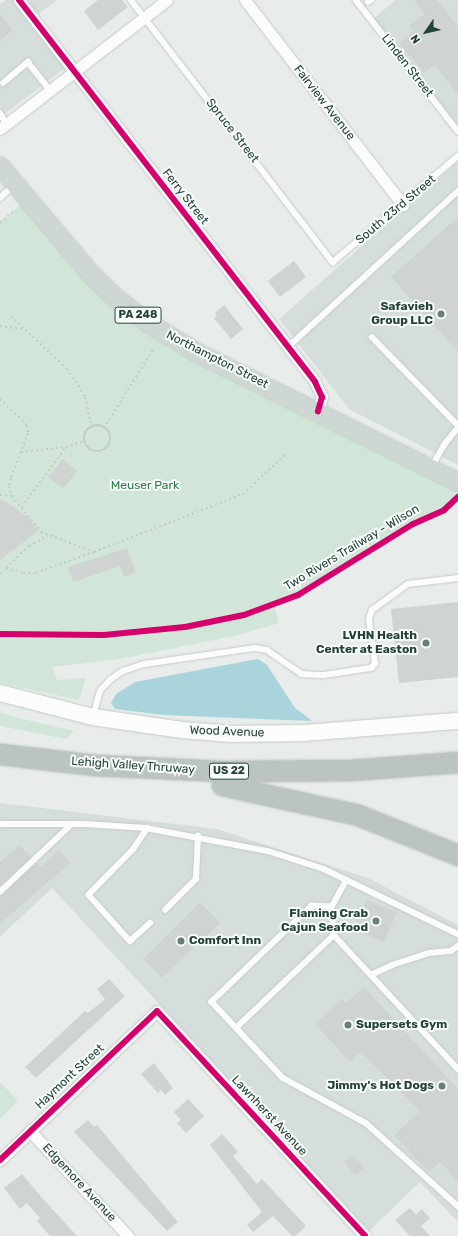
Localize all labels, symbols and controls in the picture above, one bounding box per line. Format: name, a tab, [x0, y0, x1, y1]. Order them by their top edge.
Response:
north arrow	[406, 12, 446, 52]
street label: Linden Street	[378, 32, 436, 100]
text: N	[408, 32, 423, 46]
street label: Fairview Avenue	[290, 63, 358, 143]
street label: Spruce Street	[203, 96, 261, 166]
street label: Ferry Street	[159, 166, 211, 228]
street label: South 23rd Street	[353, 172, 439, 248]
place label: Safavieh Group LLC	[371, 300, 433, 328]
road number: PA 248	[114, 306, 162, 324]
marker: Safavieh Group LLC	[436, 309, 446, 319]
street label: Northampton Street	[164, 328, 270, 392]
park label: Meuser Park	[111, 479, 179, 493]
street label: Two Rivers Trailway - Wilson	[282, 502, 422, 594]
place label: LVHN Health Center at Easton	[316, 629, 417, 657]
marker: LVHN Health Center at Easton	[420, 637, 432, 649]
street label: Wood Avenue	[189, 723, 265, 741]
street label: Lehigh Valley Thruway	[70, 754, 196, 778]
road number: US 22	[209, 762, 249, 780]
place label: Flaming Crab Cajun Seafood	[281, 907, 368, 935]
marker: Flaming Crab Cajun Seafood	[371, 916, 381, 926]
place label: Comfort Inn	[189, 934, 261, 948]
marker: Comfort Inn	[176, 936, 186, 946]
place label: Supersets Gym	[356, 1018, 447, 1032]
marker: Supersets Gym	[343, 1020, 353, 1030]
street label: Haymont Street	[33, 1041, 107, 1113]
street label: Lawnherst Avenue	[228, 1073, 310, 1159]
place label: Jimmy's Hot Dogs	[327, 1079, 434, 1093]
marker: Jimmy's Hot Dogs	[437, 1081, 447, 1091]
street label: Edgemore Avenue	[39, 1141, 119, 1225]

